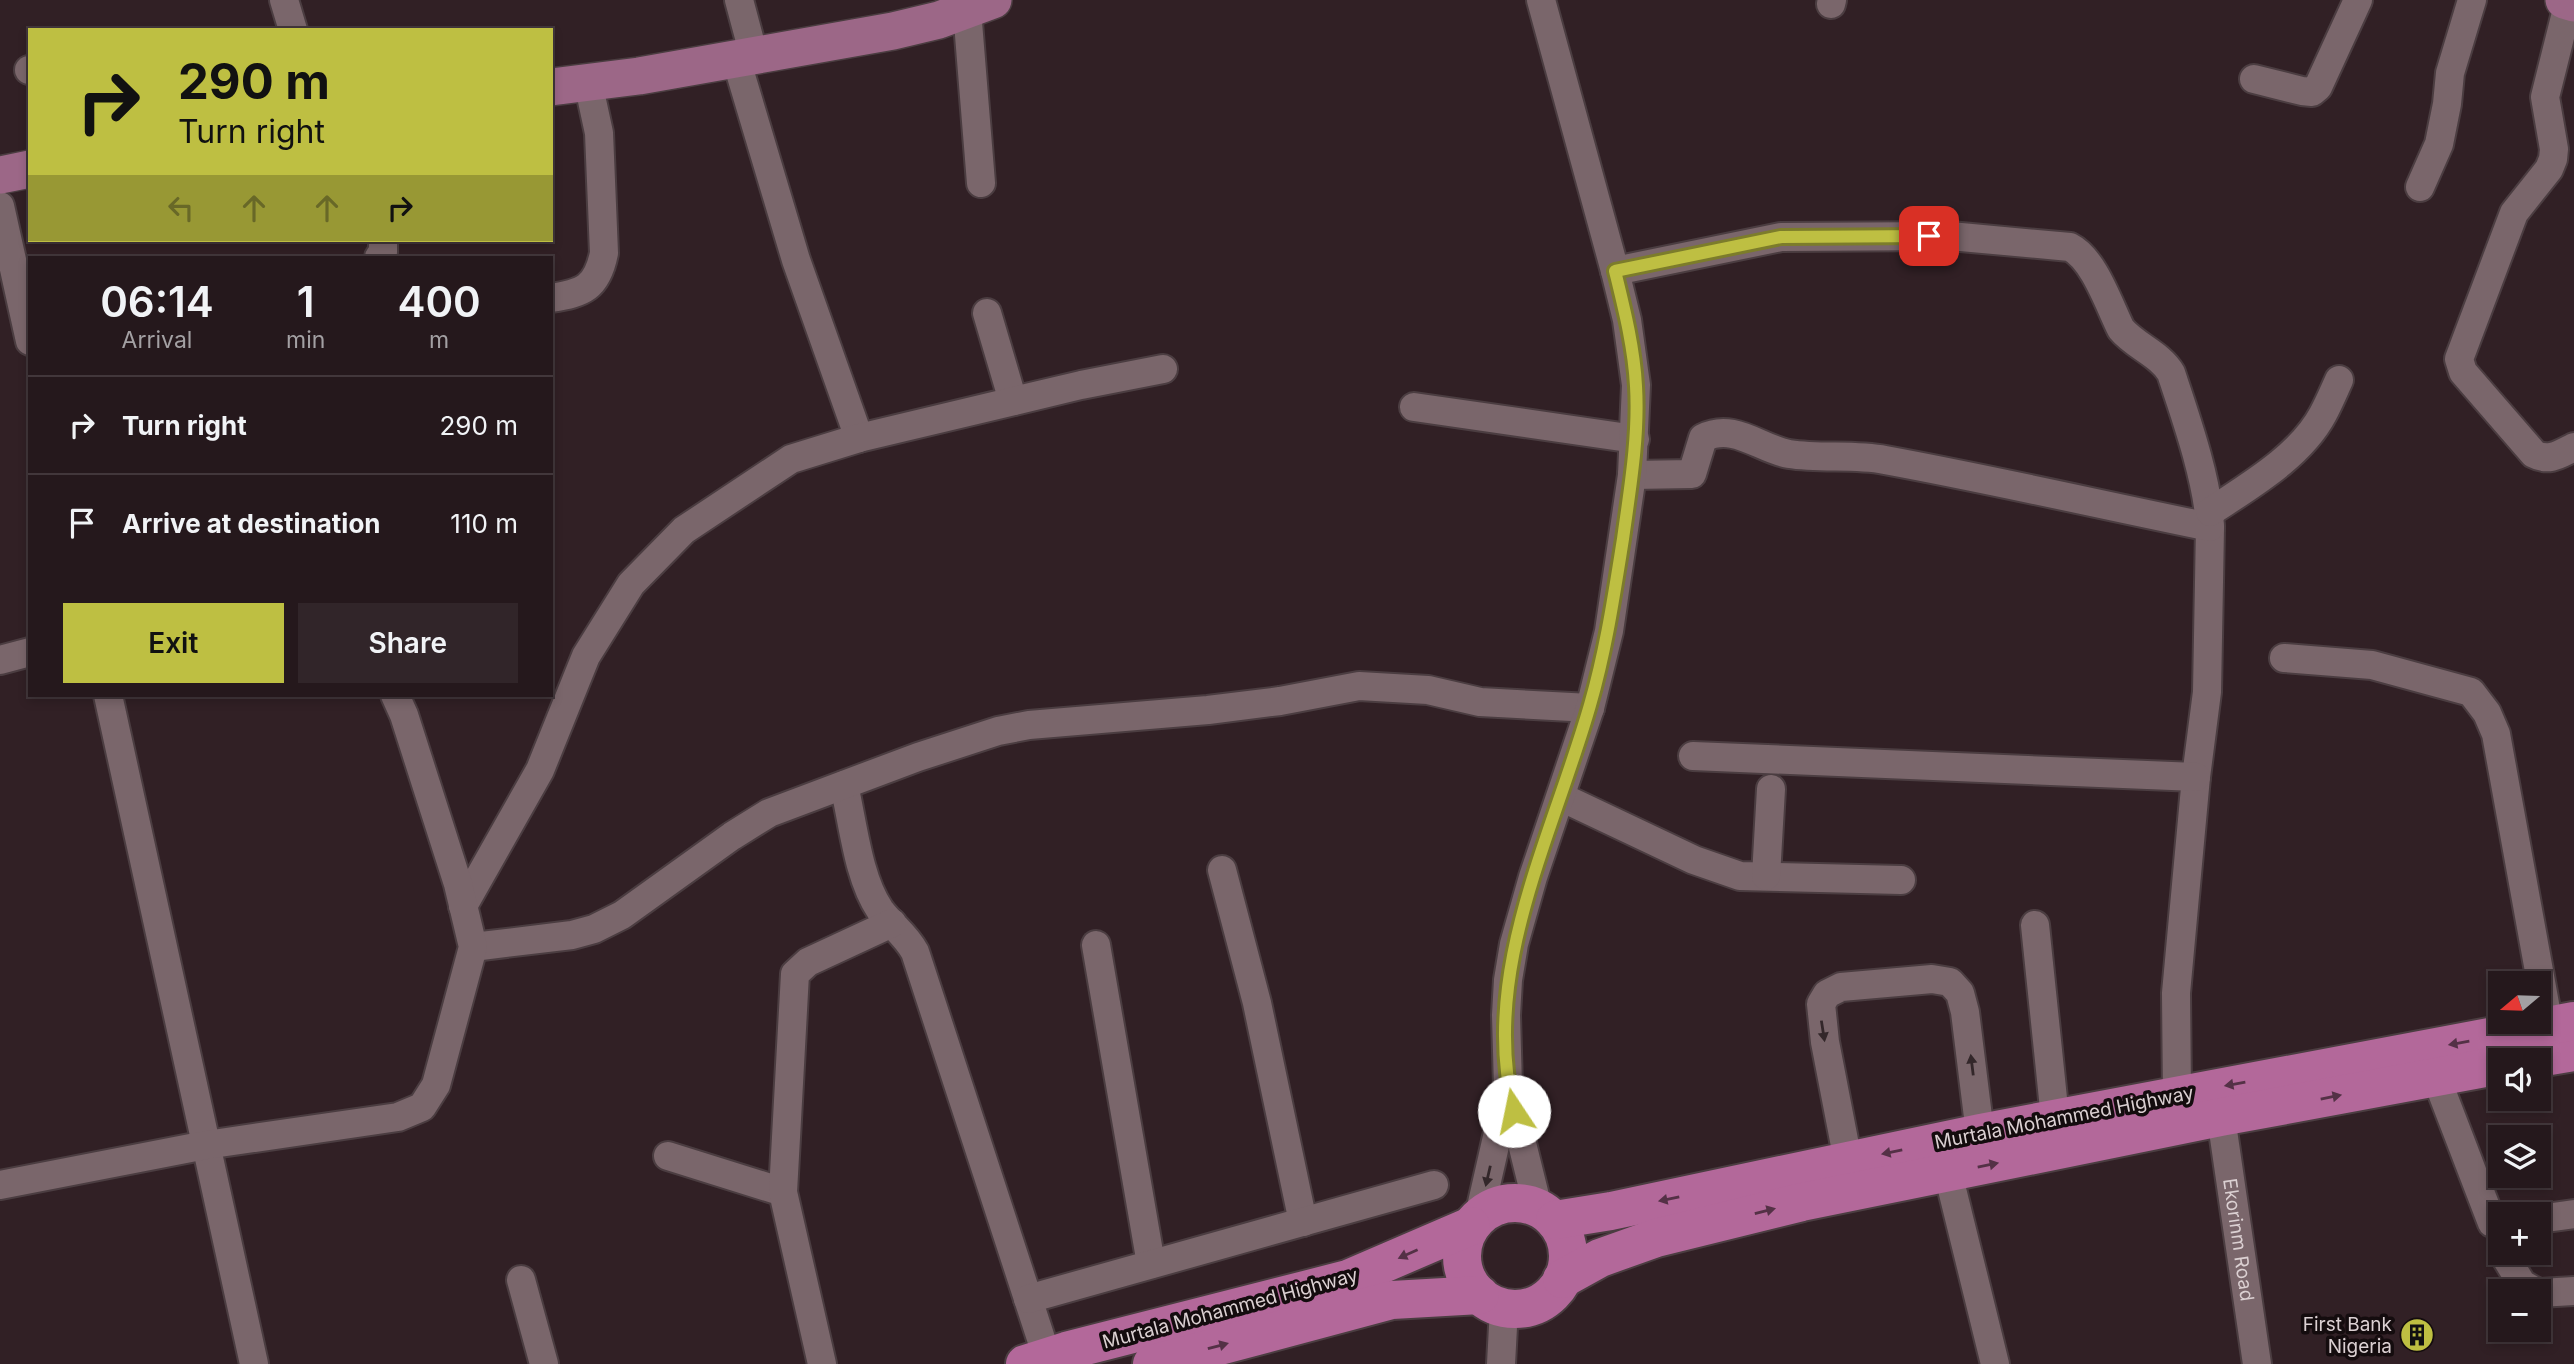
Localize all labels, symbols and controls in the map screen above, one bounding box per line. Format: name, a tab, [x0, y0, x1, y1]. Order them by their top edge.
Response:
text: 290 m	[178, 52, 330, 111]
icon: right	[63, 56, 154, 147]
text: Turn right	[178, 112, 325, 151]
icon: left	[162, 189, 200, 227]
icon: ahead	[235, 189, 273, 227]
icon: ahead	[308, 189, 346, 227]
icon: right	[381, 189, 419, 227]
pin	[1899, 206, 1959, 266]
icon: arrive	[1910, 217, 1948, 255]
text: 06:14	[100, 276, 214, 327]
text: 1	[297, 276, 315, 327]
text: 400	[397, 276, 481, 327]
text: Arrival	[122, 326, 192, 354]
text: min	[286, 326, 325, 354]
text: m	[429, 326, 449, 354]
icon: right	[63, 406, 101, 444]
text: Turn right	[122, 410, 247, 441]
text: 290 m	[440, 410, 518, 441]
icon: arrive	[63, 504, 101, 542]
text: Arrive at destination	[122, 508, 381, 539]
text: 110 m	[450, 508, 518, 539]
button: Exit	[63, 603, 284, 683]
button: Share	[298, 603, 518, 683]
north arrow	[2488, 971, 2552, 1034]
map controls	[2488, 971, 2551, 1342]
one-way arrow	[1818, 1020, 1829, 1042]
one-way arrow	[2448, 1037, 2470, 1048]
button: sound	[2488, 1048, 2551, 1111]
one-way arrow	[1966, 1054, 1977, 1076]
position arrow	[1477, 1074, 1551, 1148]
one-way arrow	[2224, 1079, 2246, 1090]
street label: Murtala Mohammed Highway	[1933, 1081, 2196, 1154]
one-way arrow	[2320, 1091, 2342, 1102]
button: layers	[2488, 1125, 2551, 1188]
one-way arrow	[1881, 1146, 1903, 1157]
one-way arrow	[1977, 1159, 1999, 1170]
one-way arrow	[1482, 1165, 1493, 1187]
street label: Ekorinm Road	[2218, 1177, 2259, 1303]
one-way arrow	[1658, 1193, 1680, 1204]
button: +	[2488, 1202, 2551, 1265]
one-way arrow	[1754, 1205, 1776, 1216]
one-way arrow	[1398, 1248, 1418, 1260]
street label: Murtala Mohammed Highway	[1100, 1263, 1361, 1354]
button: −	[2488, 1279, 2551, 1342]
place label: First Bank Nigeria	[2303, 1313, 2393, 1358]
building icon: First Bank Nigeria	[2398, 1316, 2436, 1354]
one-way arrow	[1207, 1340, 1229, 1351]

